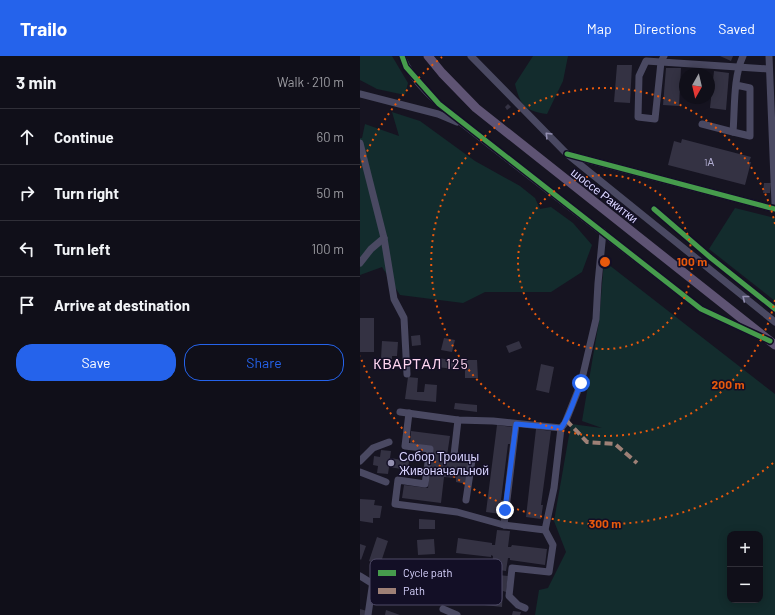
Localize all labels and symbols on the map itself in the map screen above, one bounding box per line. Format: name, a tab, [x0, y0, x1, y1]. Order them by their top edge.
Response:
north arrow	[679, 68, 715, 104]
one-way arrow	[545, 132, 553, 140]
house number: 1А	[704, 156, 714, 168]
street label: шоссе Ракитки	[569, 165, 641, 225]
text: 100 m	[677, 254, 707, 268]
centre of rings	[598, 255, 612, 269]
one-way arrow	[742, 295, 749, 302]
district label: КВАРТАЛ 125	[373, 355, 469, 372]
route start	[572, 374, 590, 392]
text: 200 m	[712, 377, 744, 391]
place label: Собор Троицы Живоначальной	[399, 449, 489, 477]
marker: Собор Троицы Живоначальной	[386, 458, 396, 468]
route end	[496, 501, 514, 519]
text: 300 m	[589, 516, 621, 530]
legend	[370, 559, 502, 605]
text: Cycle path	[403, 566, 453, 579]
text: Path	[403, 584, 425, 597]

